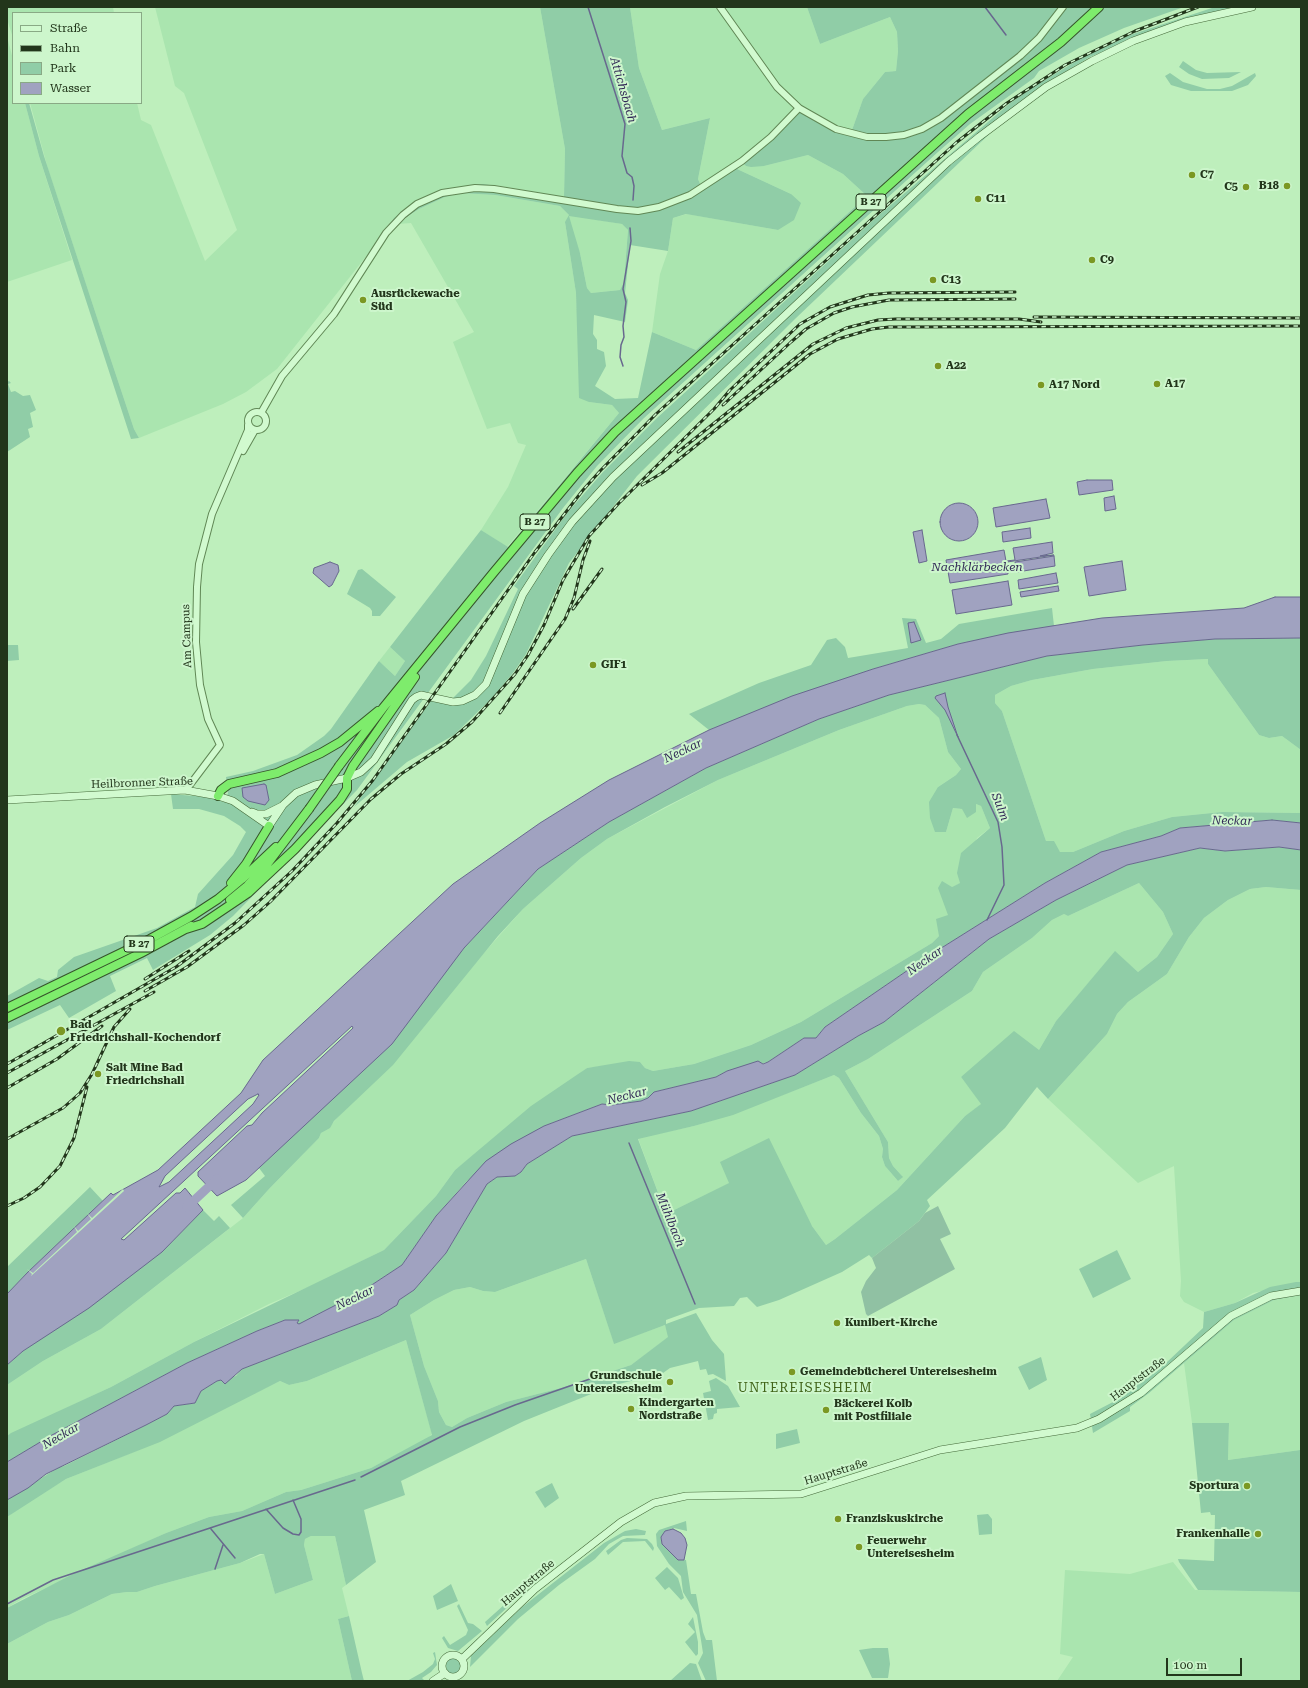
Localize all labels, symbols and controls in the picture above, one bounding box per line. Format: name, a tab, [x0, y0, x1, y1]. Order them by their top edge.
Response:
legend	[12, 12, 142, 104]
text: Straße	[50, 21, 87, 35]
text: Bahn	[50, 41, 80, 55]
water label: Attichsbach	[607, 55, 639, 125]
text: Park	[50, 61, 76, 75]
text: Wasser	[50, 81, 91, 95]
place label: C7	[1200, 168, 1214, 182]
marker: C7	[1187, 170, 1197, 180]
place label: B18	[1259, 179, 1279, 193]
place label: C5	[1224, 180, 1238, 194]
marker: B18	[1282, 181, 1292, 191]
marker: C5	[1241, 182, 1251, 192]
place label: C11	[986, 192, 1006, 206]
road number: B 27	[856, 194, 886, 210]
marker: C11	[973, 194, 983, 204]
place label: C9	[1100, 253, 1114, 267]
marker: C9	[1087, 255, 1097, 265]
place label: C13	[941, 273, 961, 287]
marker: C13	[928, 275, 938, 285]
place label: Ausrückewache Süd	[371, 287, 460, 313]
marker: Ausrückewache Süd	[358, 295, 368, 305]
place label: A22	[946, 359, 966, 373]
marker: A22	[933, 361, 943, 371]
place label: A17	[1165, 377, 1185, 391]
place label: A17 Nord	[1049, 378, 1100, 392]
marker: A17	[1152, 379, 1162, 389]
marker: A17 Nord	[1036, 380, 1046, 390]
road number: B 27	[520, 514, 550, 530]
water label: Nachklärbecken	[931, 560, 1023, 574]
street label: Am Campus	[179, 604, 195, 668]
place label: GIF1	[601, 658, 627, 672]
marker: GIF1	[588, 660, 598, 670]
water label: Neckar	[662, 736, 704, 766]
street label: Heilbronner Straße	[91, 775, 193, 791]
water label: Sulm	[988, 791, 1012, 823]
water label: Neckar	[1212, 813, 1252, 829]
road number: B 27	[124, 936, 154, 952]
water label: Neckar	[904, 943, 946, 979]
place label: Bad Friedrichshall-Kochendorf	[70, 1018, 221, 1044]
marker: Bad Friedrichshall-Kochendorf	[55, 1025, 67, 1037]
place label: Salt Mine Bad Friedrichshall	[106, 1061, 184, 1087]
marker: Salt Mine Bad Friedrichshall	[93, 1069, 103, 1079]
water label: Neckar	[606, 1084, 648, 1108]
water label: Mühlbach	[653, 1191, 687, 1249]
water label: Neckar	[334, 1283, 376, 1313]
place label: Kunibert-Kirche	[845, 1316, 937, 1330]
marker: Kunibert-Kirche	[832, 1318, 842, 1328]
street label: Hauptstraße	[1108, 1354, 1168, 1404]
place label: Gemeindebücherei Untereisesheim	[800, 1365, 997, 1379]
marker: Gemeindebücherei Untereisesheim	[787, 1367, 797, 1377]
place label: Grundschule Untereisesheim	[575, 1369, 662, 1395]
marker: Grundschule Untereisesheim	[665, 1377, 675, 1387]
district label: UNTEREISESHEIM	[737, 1380, 873, 1396]
place label: Kindergarten Nordstraße	[639, 1396, 714, 1422]
place label: Bäckerei Kolb mit Postfiliale	[834, 1397, 912, 1423]
marker: Kindergarten Nordstraße	[626, 1404, 636, 1414]
marker: Bäckerei Kolb mit Postfiliale	[821, 1405, 831, 1415]
water label: Neckar	[40, 1420, 82, 1452]
street label: Hauptstraße	[803, 1456, 869, 1488]
place label: Sportura	[1189, 1479, 1239, 1493]
marker: Sportura	[1242, 1481, 1252, 1491]
place label: Franziskuskirche	[846, 1512, 943, 1526]
marker: Franziskuskirche	[833, 1514, 843, 1524]
place label: Frankenhalle	[1176, 1527, 1250, 1541]
marker: Frankenhalle	[1253, 1529, 1263, 1539]
place label: Feuerwehr Untereisesheim	[867, 1534, 954, 1560]
marker: Feuerwehr Untereisesheim	[854, 1542, 864, 1552]
street label: Hauptstraße	[499, 1557, 557, 1609]
scale bar	[1168, 1650, 1244, 1676]
text: 100 m	[1173, 1658, 1207, 1672]

